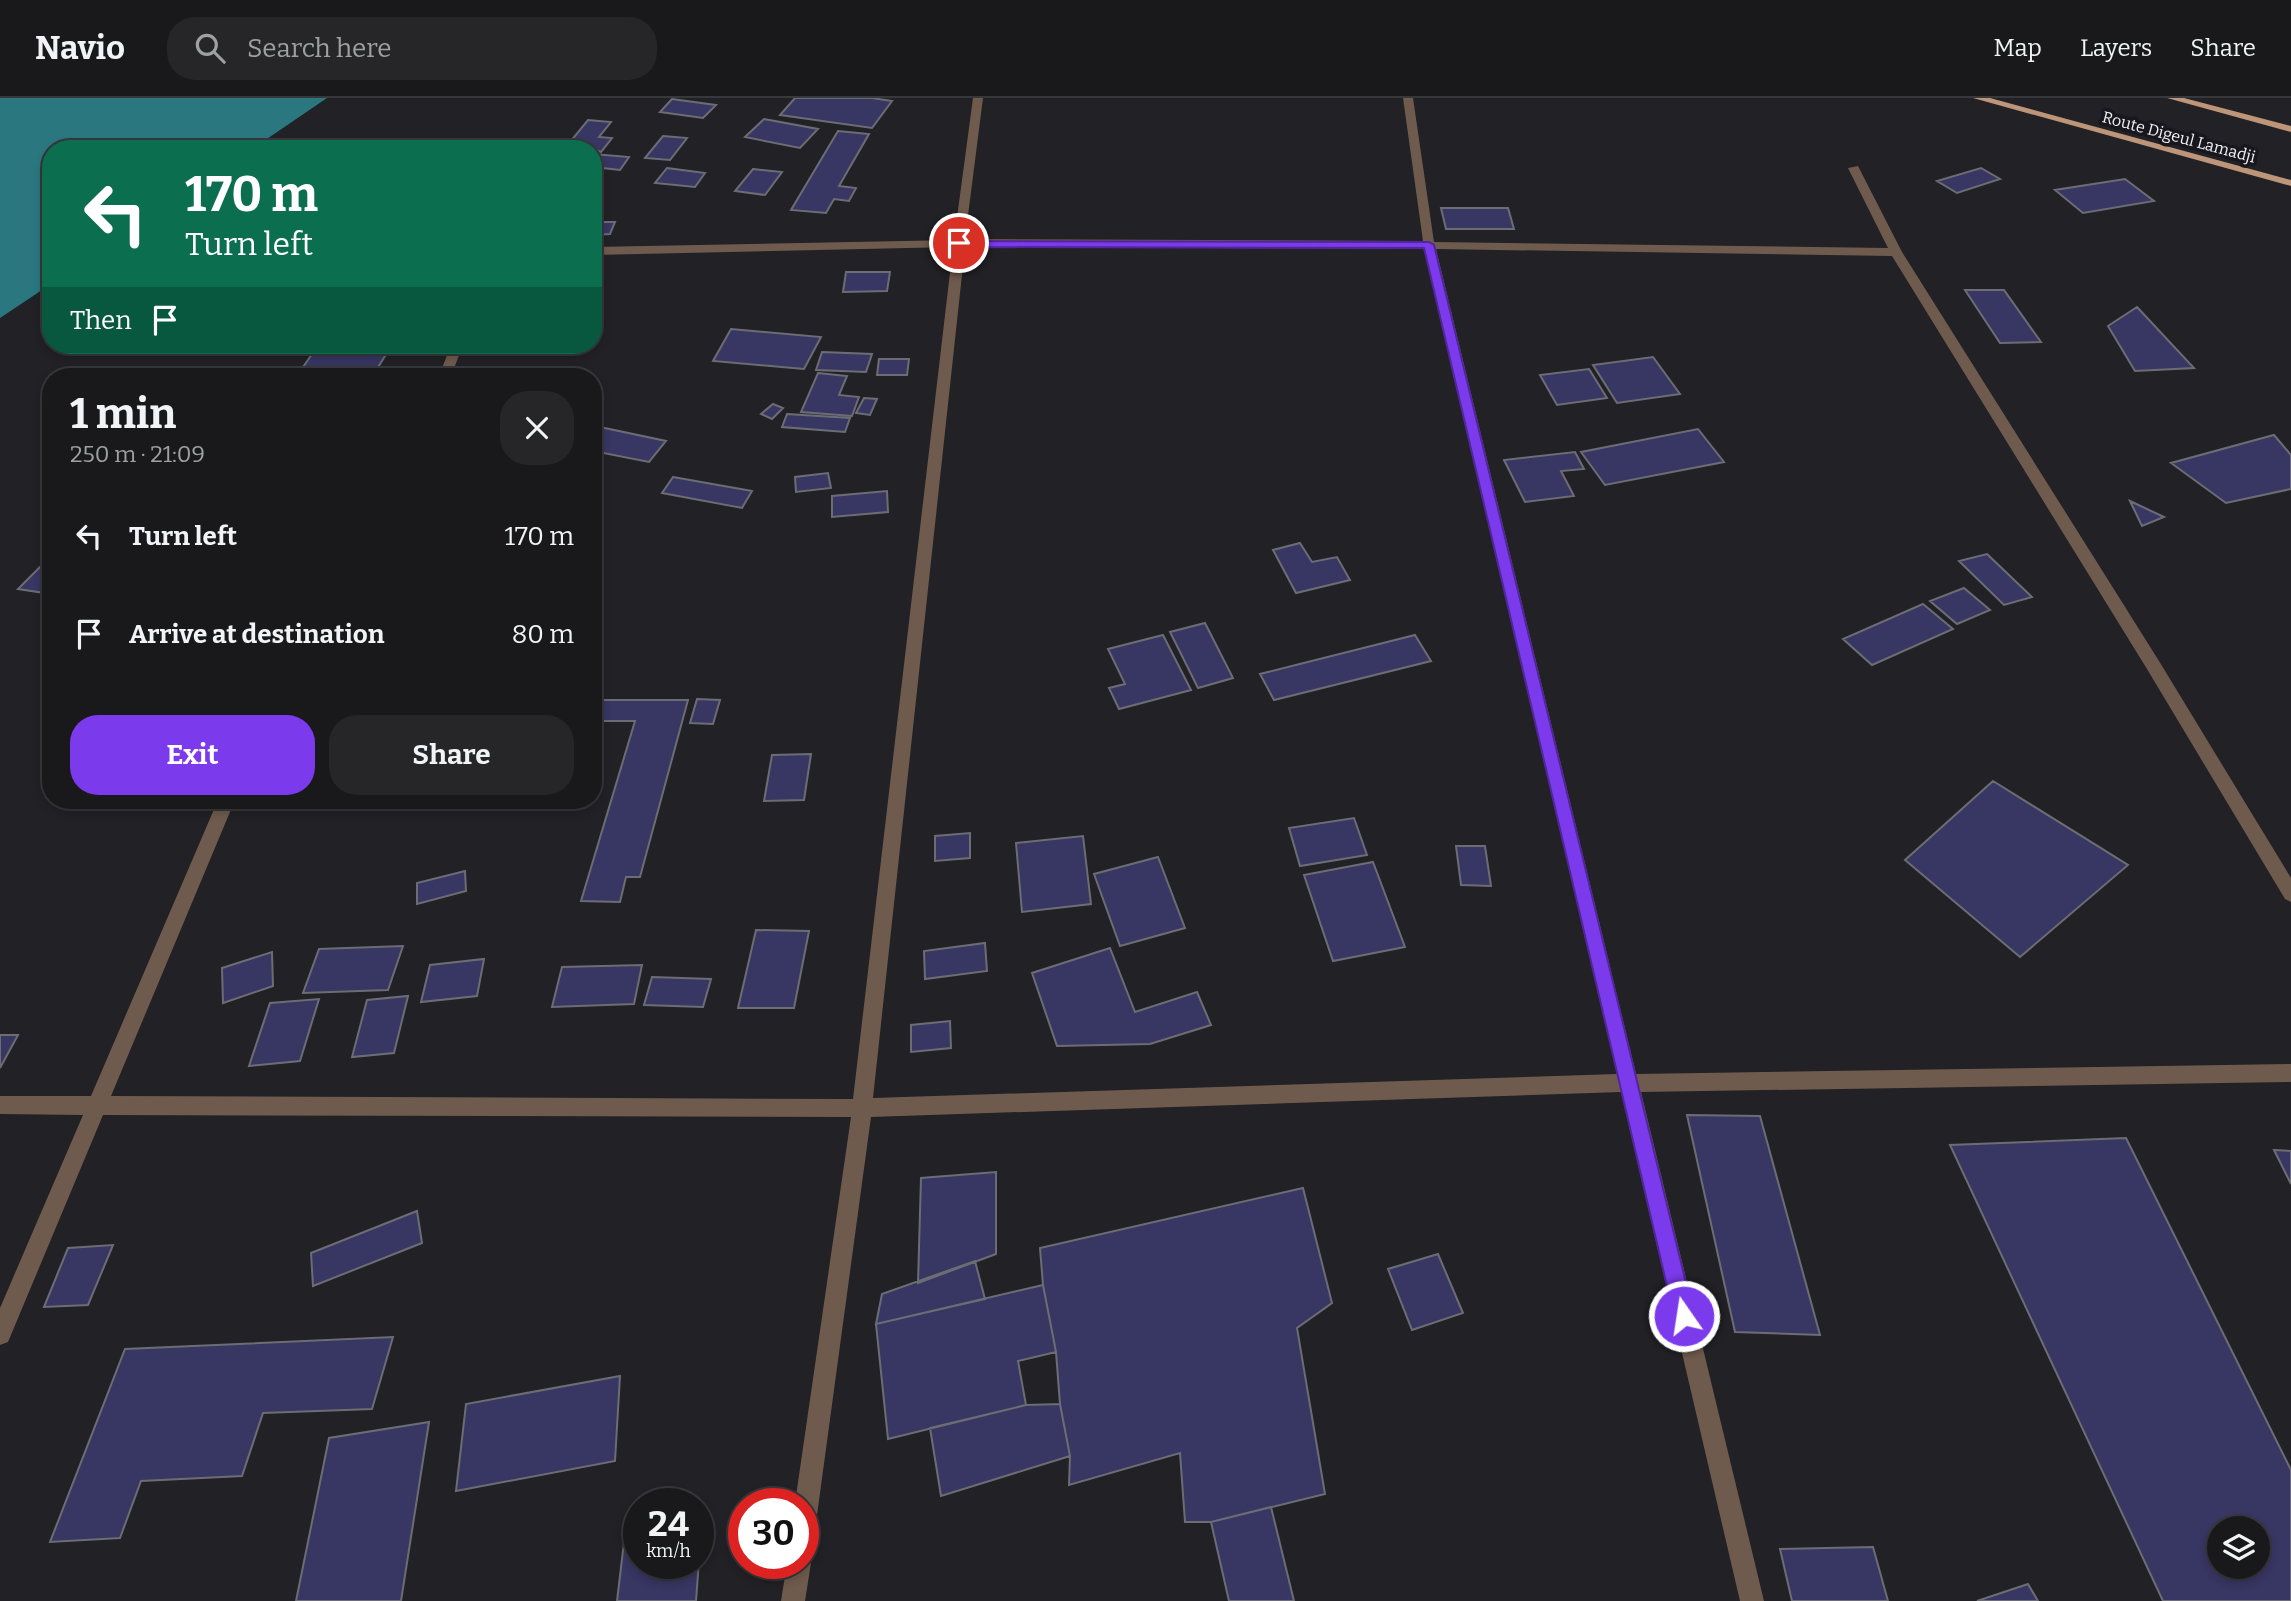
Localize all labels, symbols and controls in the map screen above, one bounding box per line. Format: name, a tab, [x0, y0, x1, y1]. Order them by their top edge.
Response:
search box	[167, 17, 657, 80]
text: Navio	[35, 28, 125, 68]
icon: search	[191, 29, 229, 67]
text: Search here	[247, 33, 391, 64]
text: Map	[1994, 34, 2042, 62]
text: Layers	[2080, 34, 2152, 62]
text: Share	[2190, 34, 2256, 62]
street label: Route Digeul Lamadji	[2100, 107, 2258, 167]
text: 170 m	[185, 165, 318, 224]
icon: left	[70, 168, 161, 259]
pin	[929, 213, 989, 273]
icon: arrive	[940, 224, 978, 262]
text: Turn left	[185, 225, 313, 263]
icon: arrive	[146, 301, 184, 339]
text: Then	[70, 305, 132, 336]
text: 1 min	[70, 389, 176, 439]
button: close	[500, 391, 574, 465]
text: 250 m · 21:09	[70, 440, 205, 468]
icon: left	[70, 517, 108, 555]
text: Turn left	[129, 521, 237, 552]
text: 170 m	[504, 521, 574, 552]
icon: arrive	[70, 615, 108, 653]
text: Arrive at destination	[129, 619, 384, 650]
text: 80 m	[512, 619, 574, 650]
button: Exit	[70, 715, 315, 795]
button: Share	[329, 715, 574, 795]
position arrow	[1647, 1279, 1721, 1353]
speed limit sign: 30	[728, 1488, 819, 1579]
text: 24	[648, 1503, 689, 1545]
map controls	[2207, 1516, 2270, 1579]
button: layers	[2207, 1516, 2270, 1579]
text: km/h	[646, 1540, 691, 1562]

